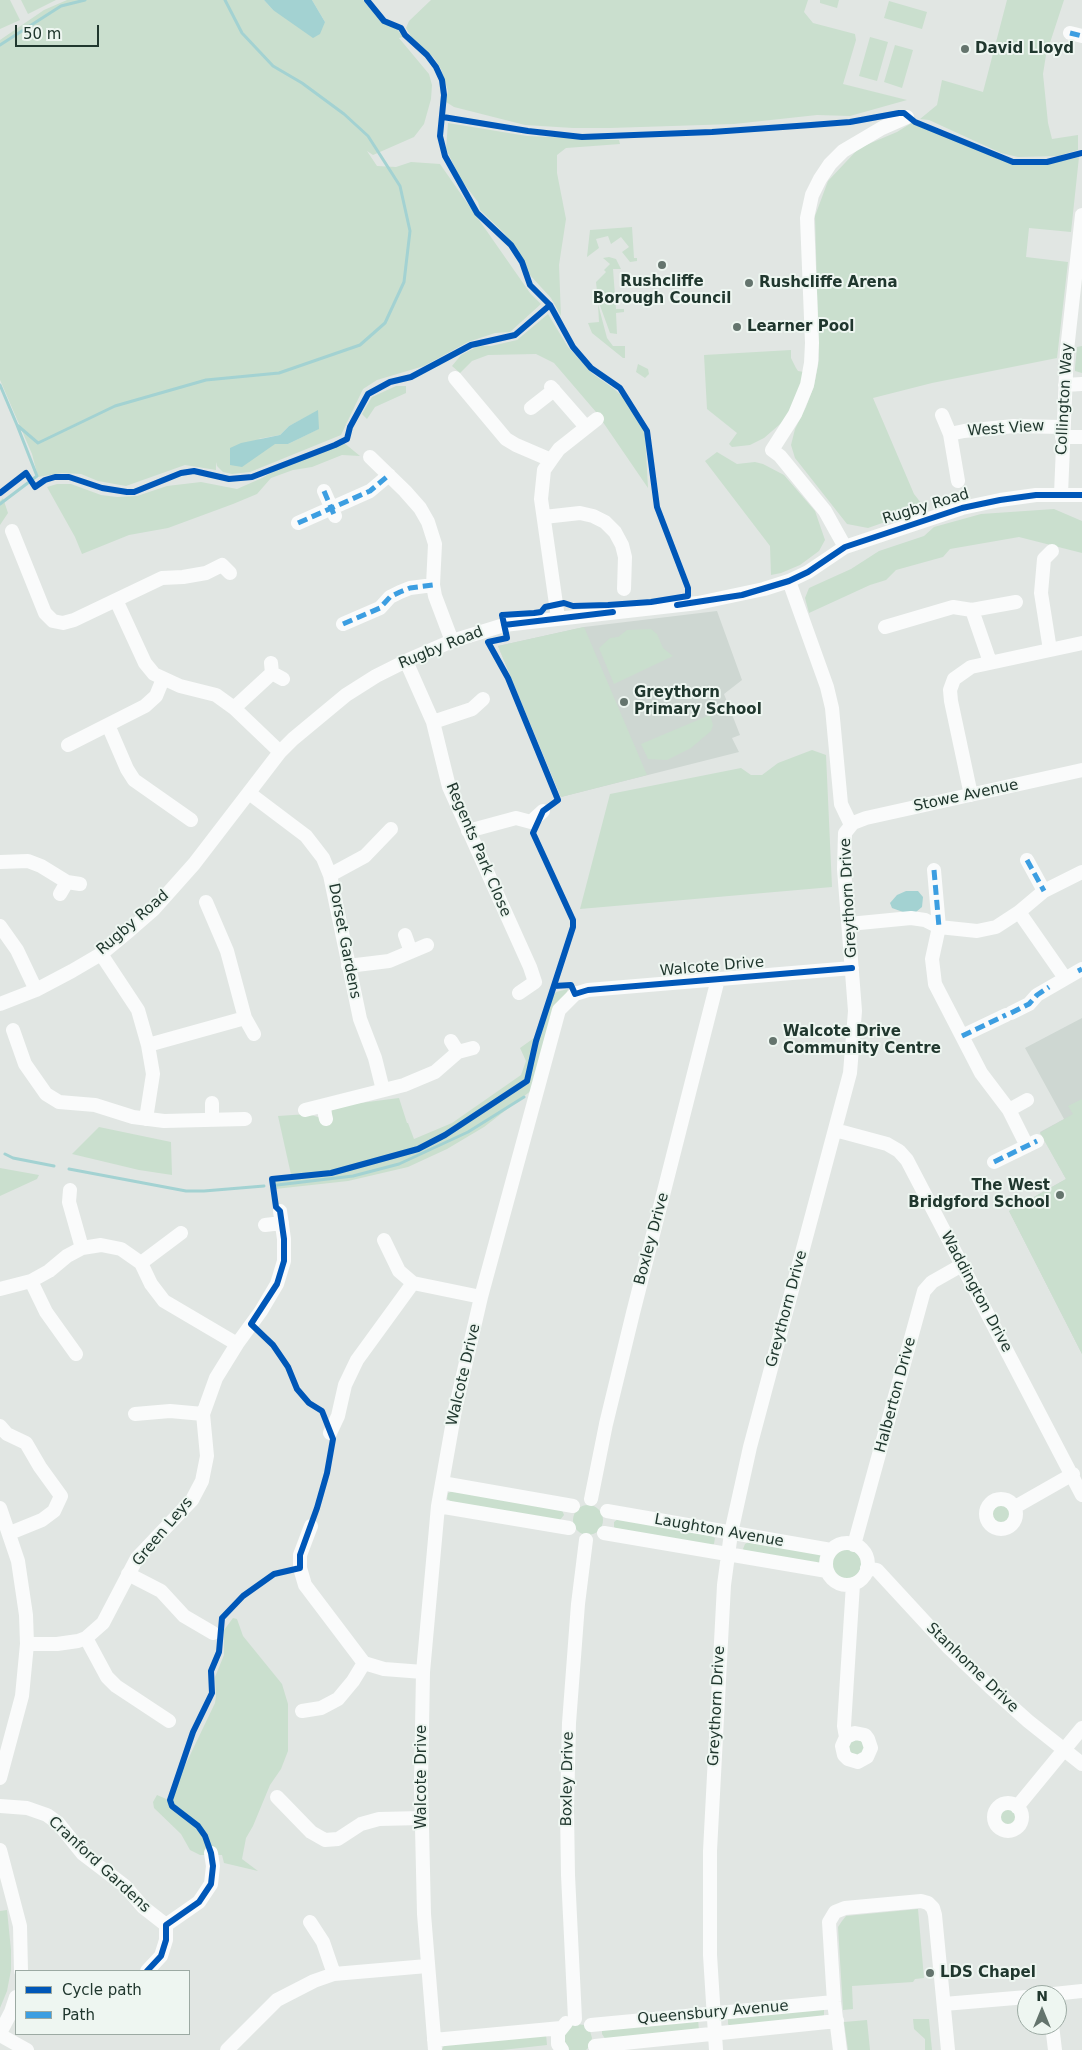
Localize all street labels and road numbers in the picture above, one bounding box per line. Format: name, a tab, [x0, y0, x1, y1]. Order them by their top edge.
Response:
street label: Collington Way	[1053, 342, 1077, 456]
street label: West View	[967, 417, 1045, 441]
street label: Rugby Road	[881, 485, 971, 529]
street label: Rugby Road	[396, 623, 486, 673]
street label: Stowe Avenue	[912, 776, 1020, 816]
street label: Regents Park Close	[442, 780, 514, 920]
street label: Greythorn Drive	[837, 837, 861, 959]
street label: Dorset Gardens	[324, 882, 364, 1000]
street label: Rugby Road	[93, 887, 173, 959]
street label: Walcote Drive	[659, 953, 765, 981]
street label: Boxley Drive	[631, 1191, 673, 1287]
street label: Waddington Drive	[936, 1228, 1016, 1356]
street label: Greythorn Drive	[763, 1249, 811, 1369]
street label: Walcote Drive	[443, 1322, 485, 1428]
street label: Halberton Drive	[872, 1335, 920, 1455]
street label: Green Leys	[129, 1494, 197, 1570]
street label: Laughton Avenue	[653, 1511, 785, 1551]
street label: Stanhome Drive	[922, 1619, 1022, 1717]
street label: Greythorn Drive	[705, 1645, 729, 1767]
street label: Walcote Drive	[413, 1725, 431, 1829]
street label: Boxley Drive	[558, 1731, 578, 1827]
street label: Cranford Gardens	[44, 1813, 154, 1917]
street label: Queensbury Avenue	[637, 1997, 789, 2029]

